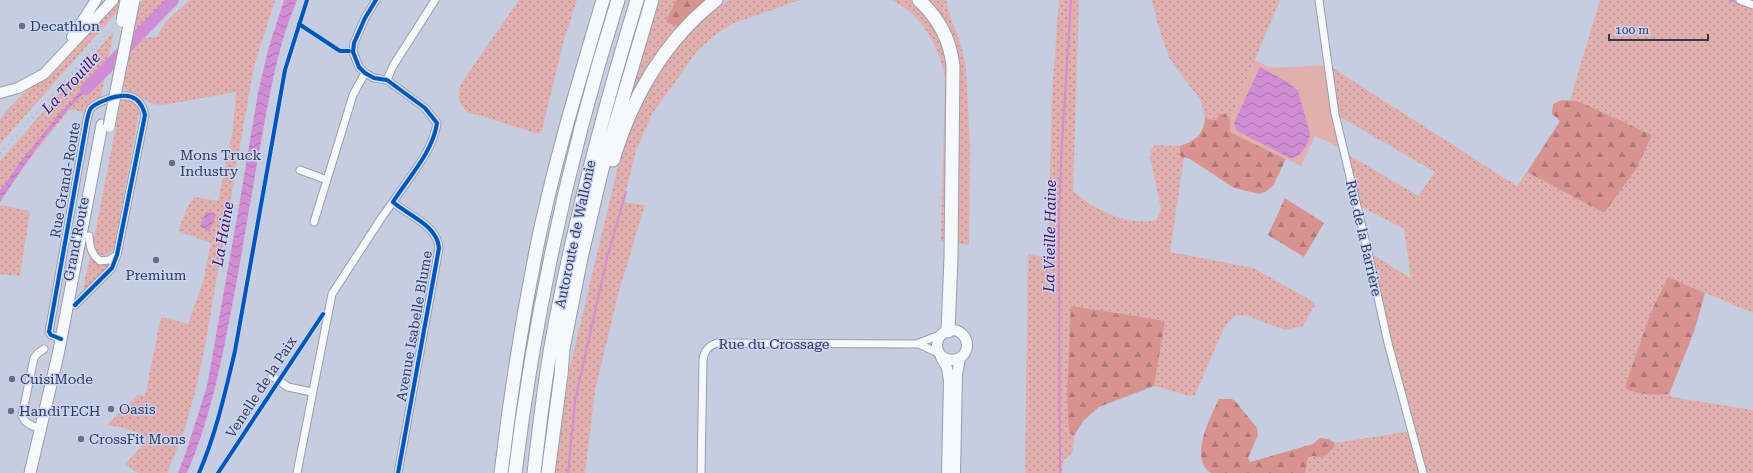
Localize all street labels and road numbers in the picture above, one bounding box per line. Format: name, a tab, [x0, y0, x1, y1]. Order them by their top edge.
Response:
street label: Rue Grand-Route	[47, 121, 83, 239]
street label: Autoroute de Wallonie	[551, 158, 599, 310]
street label: Rue de la Barrière	[1343, 178, 1385, 298]
street label: Grand'Route	[60, 195, 92, 282]
street label: Avenue Isabelle Blume	[393, 249, 435, 402]
street label: Venelle de la Paix	[222, 333, 300, 441]
street label: Rue du Crossage	[718, 336, 830, 352]

